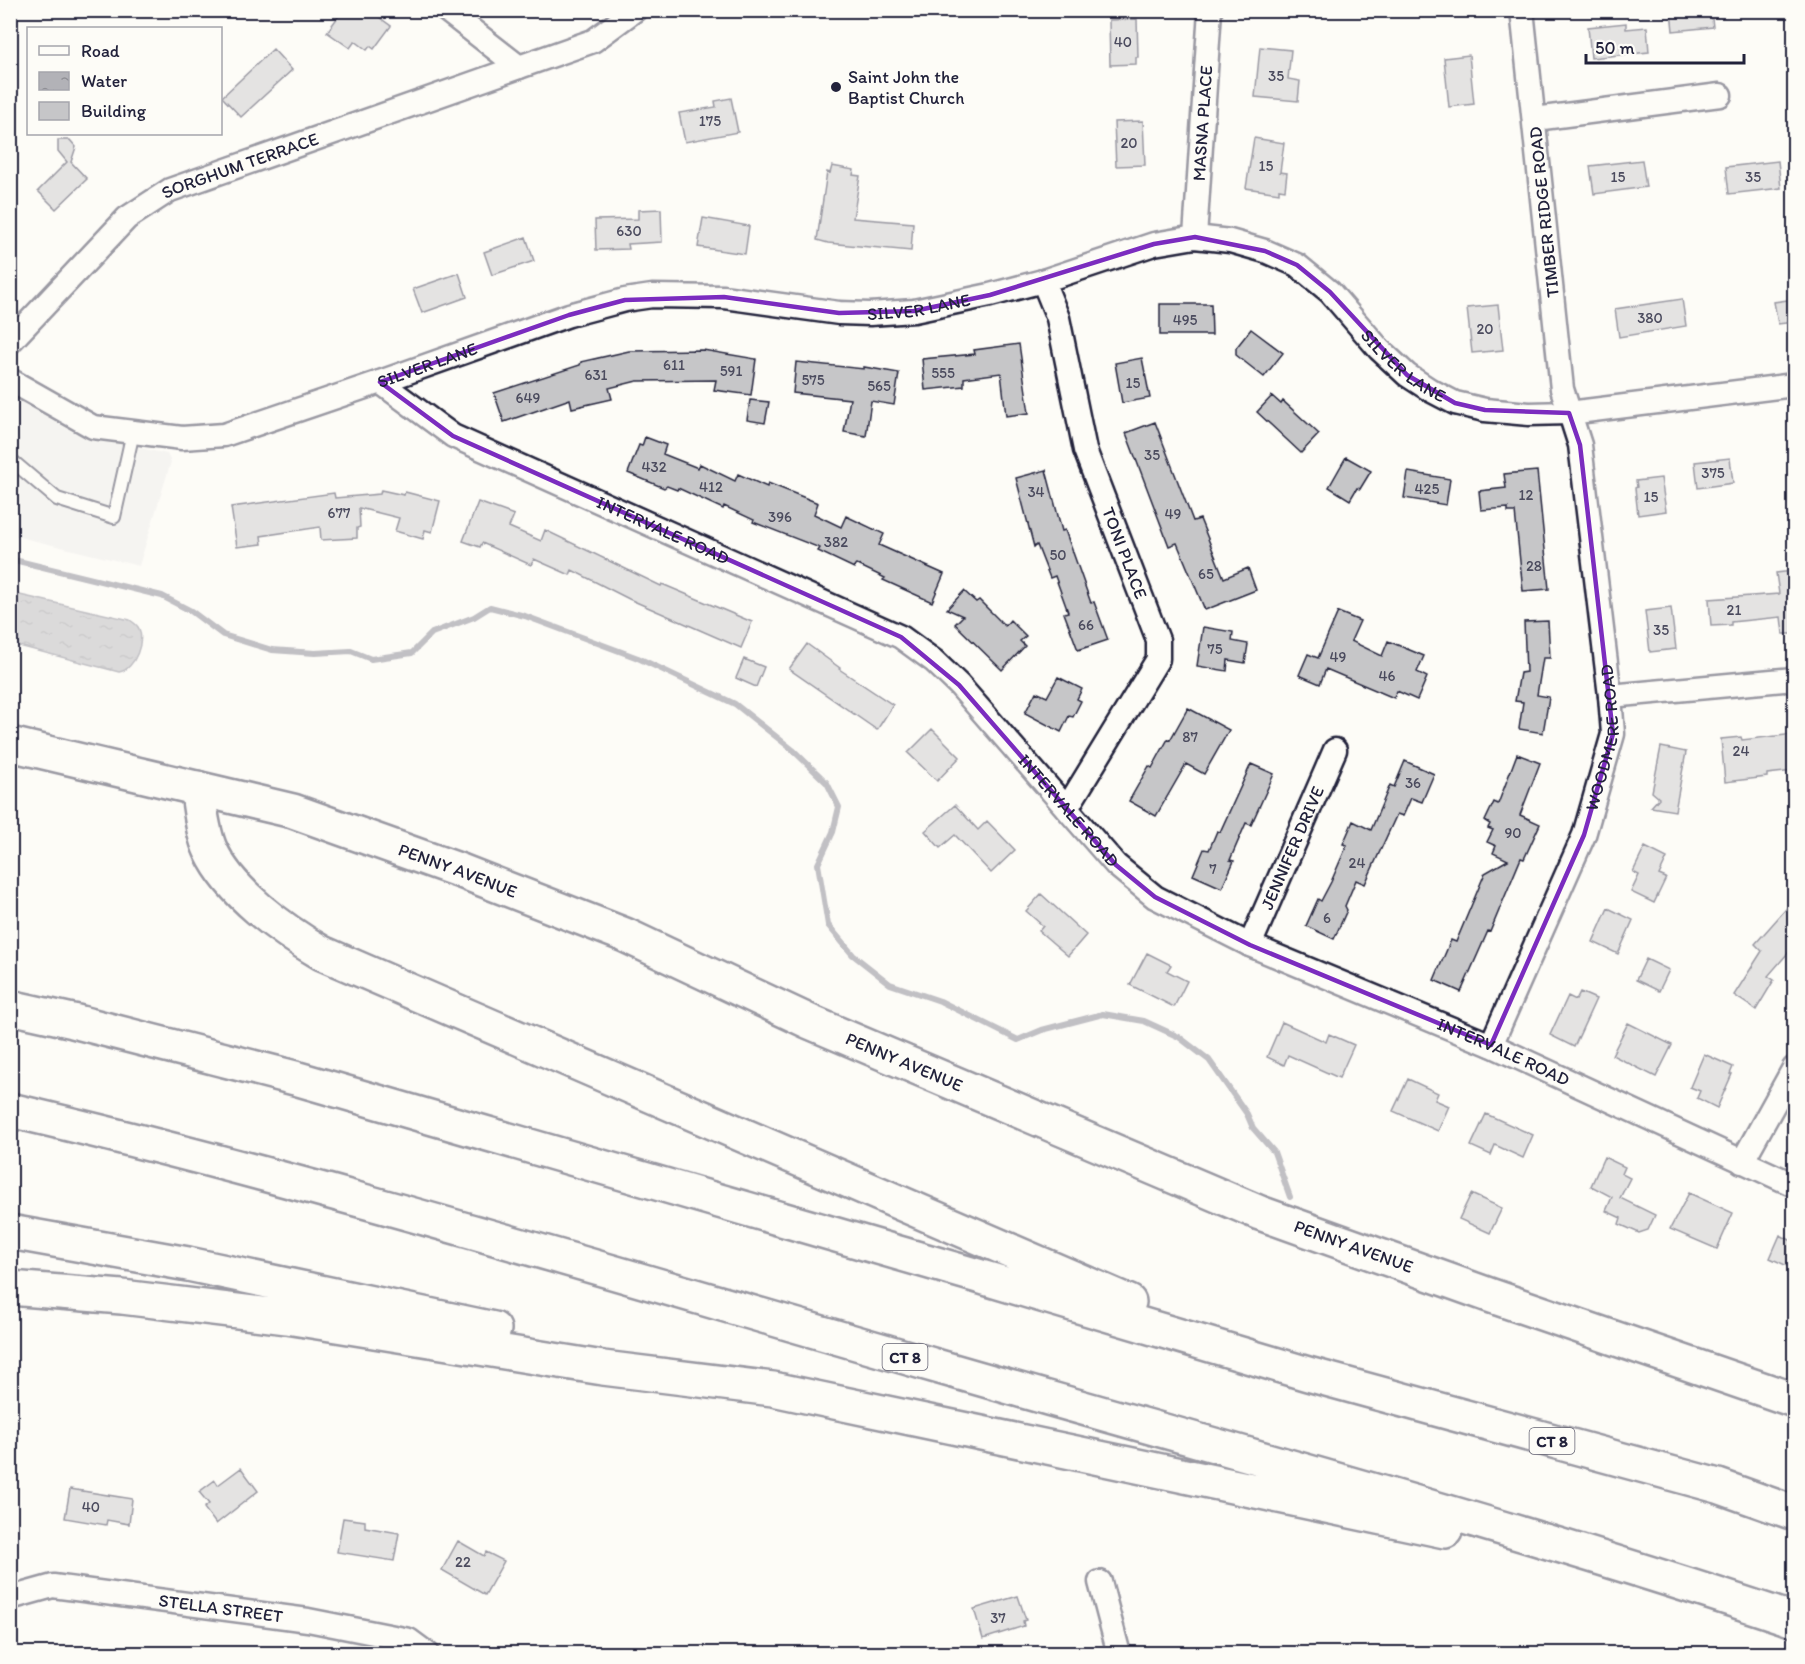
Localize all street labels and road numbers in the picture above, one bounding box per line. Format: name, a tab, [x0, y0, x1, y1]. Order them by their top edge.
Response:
street label: MASNA PLACE	[1188, 65, 1217, 182]
street label: TIMBER RIDGE ROAD	[1524, 125, 1564, 299]
street label: SORGHUM TERRACE	[157, 128, 322, 204]
street label: SILVER LANE	[866, 288, 972, 325]
street label: SILVER LANE	[1356, 325, 1449, 407]
street label: SILVER LANE	[374, 337, 480, 393]
street label: INTERVALE ROAD	[593, 491, 733, 570]
street label: TONI PLACE	[1097, 504, 1152, 602]
street label: WOODMERE ROAD	[1581, 663, 1624, 813]
street label: INTERVALE ROAD	[1013, 750, 1124, 872]
street label: JENNIFER DRIVE	[1256, 783, 1329, 913]
street label: PENNY AVENUE	[395, 839, 520, 903]
street label: INTERVALE ROAD	[1434, 1013, 1573, 1091]
street label: PENNY AVENUE	[842, 1027, 966, 1097]
street label: PENNY AVENUE	[1291, 1215, 1416, 1278]
road number: CT 8	[882, 1344, 928, 1370]
road number: CT 8	[1530, 1428, 1574, 1454]
street label: STELLA STREET	[157, 1589, 284, 1628]

